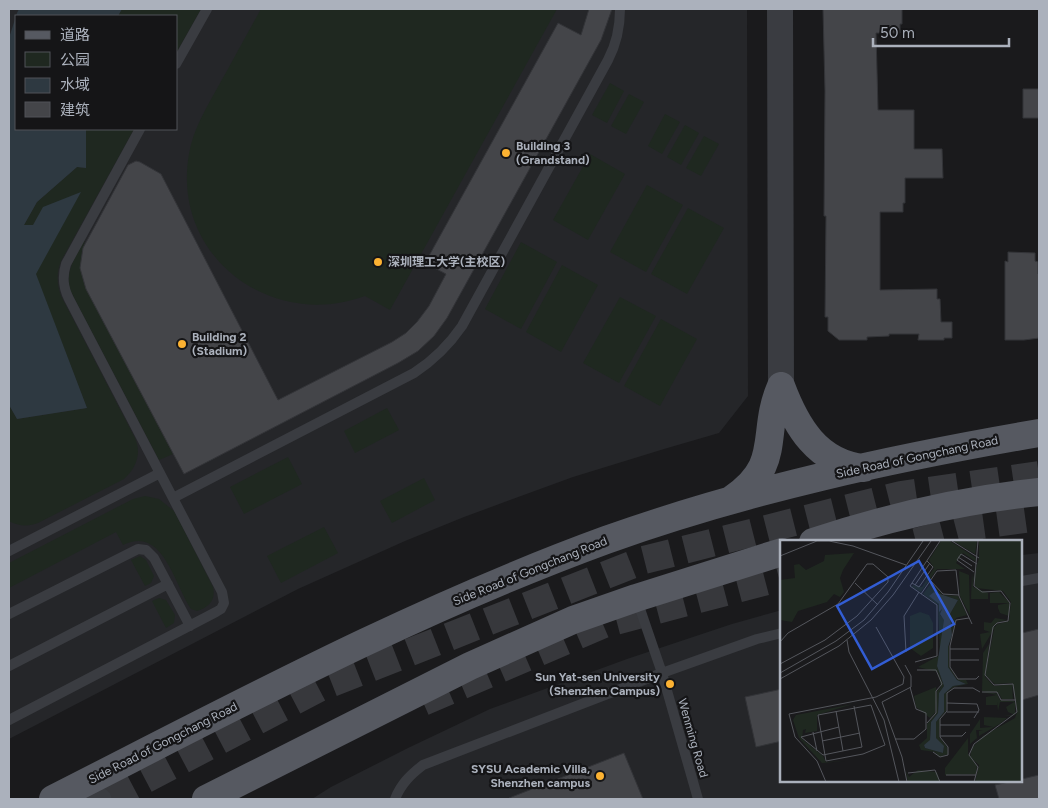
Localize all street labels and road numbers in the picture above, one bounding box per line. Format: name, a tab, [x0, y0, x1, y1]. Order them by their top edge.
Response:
street label: Side Road of Gongchang Road	[835, 433, 999, 481]
street label: Side Road of Gongchang Road	[451, 534, 609, 608]
street label: Wenming Road	[675, 697, 711, 779]
street label: Side Road of Gongchang Road	[86, 699, 240, 787]

